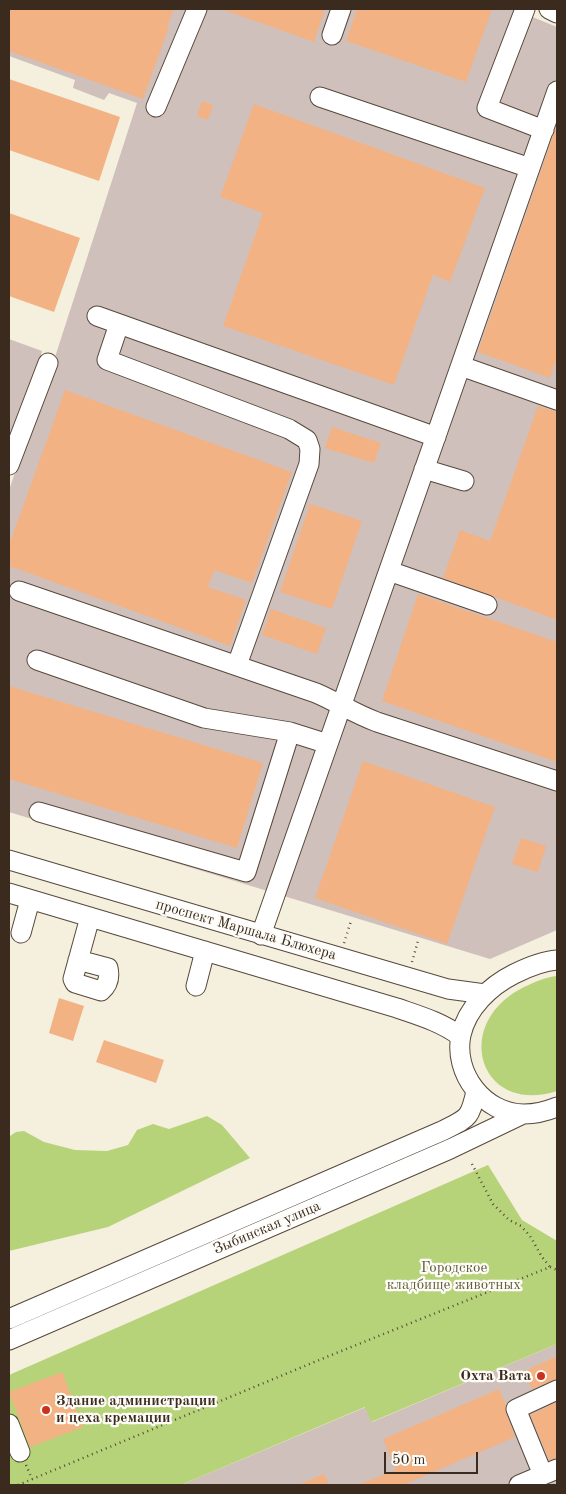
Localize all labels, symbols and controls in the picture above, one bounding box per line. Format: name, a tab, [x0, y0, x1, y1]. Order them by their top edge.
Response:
street label: проспект Маршала Блюхера	[154, 896, 338, 964]
street label: Зыбинская улица	[211, 1197, 323, 1259]
park label: Городское кладбище животных	[387, 1259, 521, 1294]
place label: Охта Вата	[460, 1367, 531, 1385]
marker: Охта Вата	[535, 1370, 547, 1382]
place label: Здание администрации и цеха кремации	[56, 1392, 216, 1427]
marker: Здание администрации и цеха кремации	[40, 1404, 52, 1416]
scale bar	[386, 1442, 480, 1474]
text: 50 m	[392, 1453, 426, 1468]

